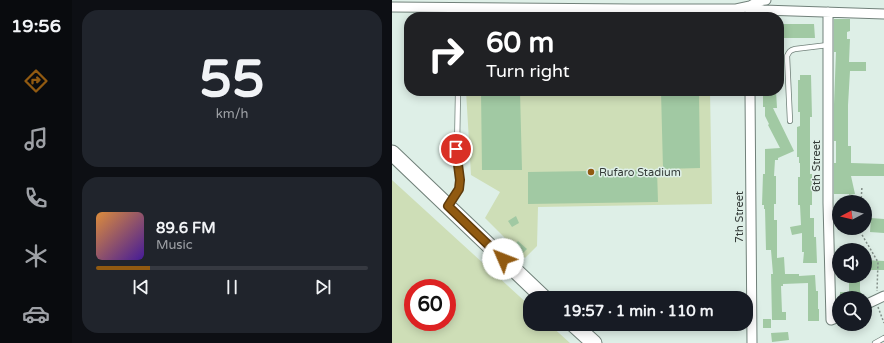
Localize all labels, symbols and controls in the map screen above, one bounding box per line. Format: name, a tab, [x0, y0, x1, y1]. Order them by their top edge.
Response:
text: 19:56	[11, 15, 61, 37]
text: 60 m	[486, 26, 554, 60]
icon: right	[420, 28, 472, 80]
text: 55	[199, 48, 265, 111]
text: Turn right	[486, 60, 570, 82]
icon: directions	[22, 67, 50, 95]
text: km/h	[216, 106, 248, 122]
icon: music	[22, 125, 50, 153]
pin	[439, 132, 473, 166]
icon: arrive	[445, 138, 467, 160]
street label: 6th Street	[810, 140, 823, 192]
place label: Rufaro Stadium	[599, 166, 681, 179]
marker: Rufaro Stadium	[586, 167, 596, 177]
icon: phone	[22, 184, 50, 212]
street label: 7th Street	[733, 191, 746, 243]
north arrow	[832, 195, 872, 235]
map controls	[832, 195, 872, 331]
text: 89.6 FM	[156, 219, 216, 237]
text: Music	[156, 237, 193, 253]
position arrow	[482, 238, 524, 280]
icon: climate	[22, 242, 50, 270]
button: sound	[832, 243, 872, 283]
icon: previous	[130, 276, 152, 298]
icon: pause	[221, 276, 243, 298]
icon: next	[312, 276, 334, 298]
speed limit sign: 60	[404, 279, 456, 331]
button: search	[832, 291, 872, 331]
icon: car	[22, 300, 50, 328]
text: 19:57 · 1 min · 110 m	[563, 302, 713, 320]

